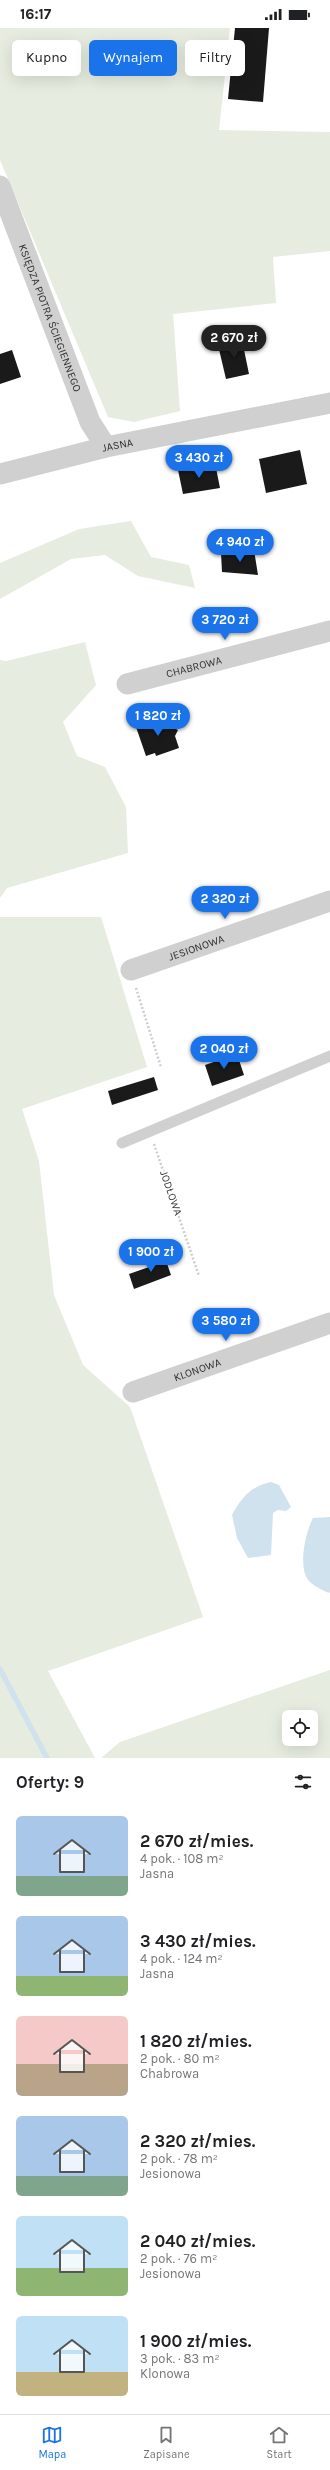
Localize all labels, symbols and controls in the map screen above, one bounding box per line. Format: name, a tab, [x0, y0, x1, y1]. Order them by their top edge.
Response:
text: 16:17	[20, 5, 51, 23]
chip: Kupno	[12, 40, 81, 76]
chip: Wynajem	[89, 40, 177, 76]
chip: Filtry	[185, 40, 245, 76]
street label: KSIĘDZA PIOTRA ŚCIEGIENNEGO	[16, 242, 84, 394]
pin: 2 670 zł	[193, 325, 275, 359]
text: 2 670 zł	[210, 330, 258, 345]
street label: JASNA	[100, 435, 135, 454]
pin: 3 430 zł	[158, 445, 240, 479]
text: 3 430 zł	[174, 450, 224, 465]
pin: 4 940 zł	[199, 529, 281, 563]
text: 4 940 zł	[216, 534, 264, 549]
pin: 3 720 zł	[184, 607, 266, 641]
text: 3 720 zł	[201, 612, 249, 627]
street label: CHABROWA	[165, 653, 224, 680]
pin: 1 820 zł	[117, 703, 199, 737]
text: 1 820 zł	[135, 708, 181, 723]
pin: 2 320 zł	[184, 886, 266, 920]
text: 2 320 zł	[200, 891, 250, 906]
street label: JESIONOWA	[167, 932, 226, 963]
pin: 2 040 zł	[183, 1036, 265, 1070]
text: 2 040 zł	[199, 1041, 249, 1056]
street label: JODŁOWA	[157, 1169, 185, 1218]
pin: 1 900 zł	[110, 1239, 192, 1273]
text: 1 900 zł	[128, 1244, 174, 1259]
pin: 3 580 zł	[185, 1308, 267, 1342]
text: 3 580 zł	[201, 1313, 251, 1328]
street label: KLONOWA	[172, 1355, 223, 1384]
map controls	[282, 1710, 318, 1746]
button: locate	[282, 1710, 318, 1746]
icon: filters	[292, 1771, 314, 1793]
text: Oferty: 9	[16, 1772, 84, 1792]
text: 2 670 zł/mies.	[140, 1831, 253, 1851]
icon: home	[48, 1832, 96, 1880]
text: 4 pok. · 108 m²	[140, 1851, 224, 1866]
text: Jasna	[140, 1866, 174, 1881]
text: 3 430 zł/mies.	[140, 1931, 256, 1951]
icon: home	[48, 1932, 96, 1980]
text: 4 pok. · 124 m²	[140, 1951, 223, 1966]
text: Jasna	[140, 1966, 174, 1981]
text: 1 820 zł/mies.	[140, 2031, 252, 2051]
icon: home	[48, 2032, 96, 2080]
text: 2 pok. · 80 m²	[140, 2051, 220, 2066]
text: Chabrowa	[140, 2066, 199, 2081]
text: 2 320 zł/mies.	[140, 2131, 255, 2151]
icon: home	[48, 2132, 96, 2180]
text: 2 pok. · 78 m²	[140, 2151, 218, 2166]
text: Jesionowa	[140, 2166, 201, 2181]
text: 2 040 zł/mies.	[140, 2231, 255, 2251]
icon: home	[48, 2232, 96, 2280]
text: 2 pok. · 76 m²	[140, 2251, 217, 2266]
text: Jesionowa	[140, 2266, 201, 2281]
text: 1 900 zł/mies.	[140, 2331, 252, 2351]
icon: home	[48, 2332, 96, 2380]
text: 3 pok. · 83 m²	[140, 2351, 220, 2366]
text: Klonowa	[140, 2366, 190, 2381]
tab: Mapa	[38, 2424, 66, 2461]
tab: Zapisane	[143, 2424, 190, 2461]
tab: Start	[267, 2424, 292, 2461]

